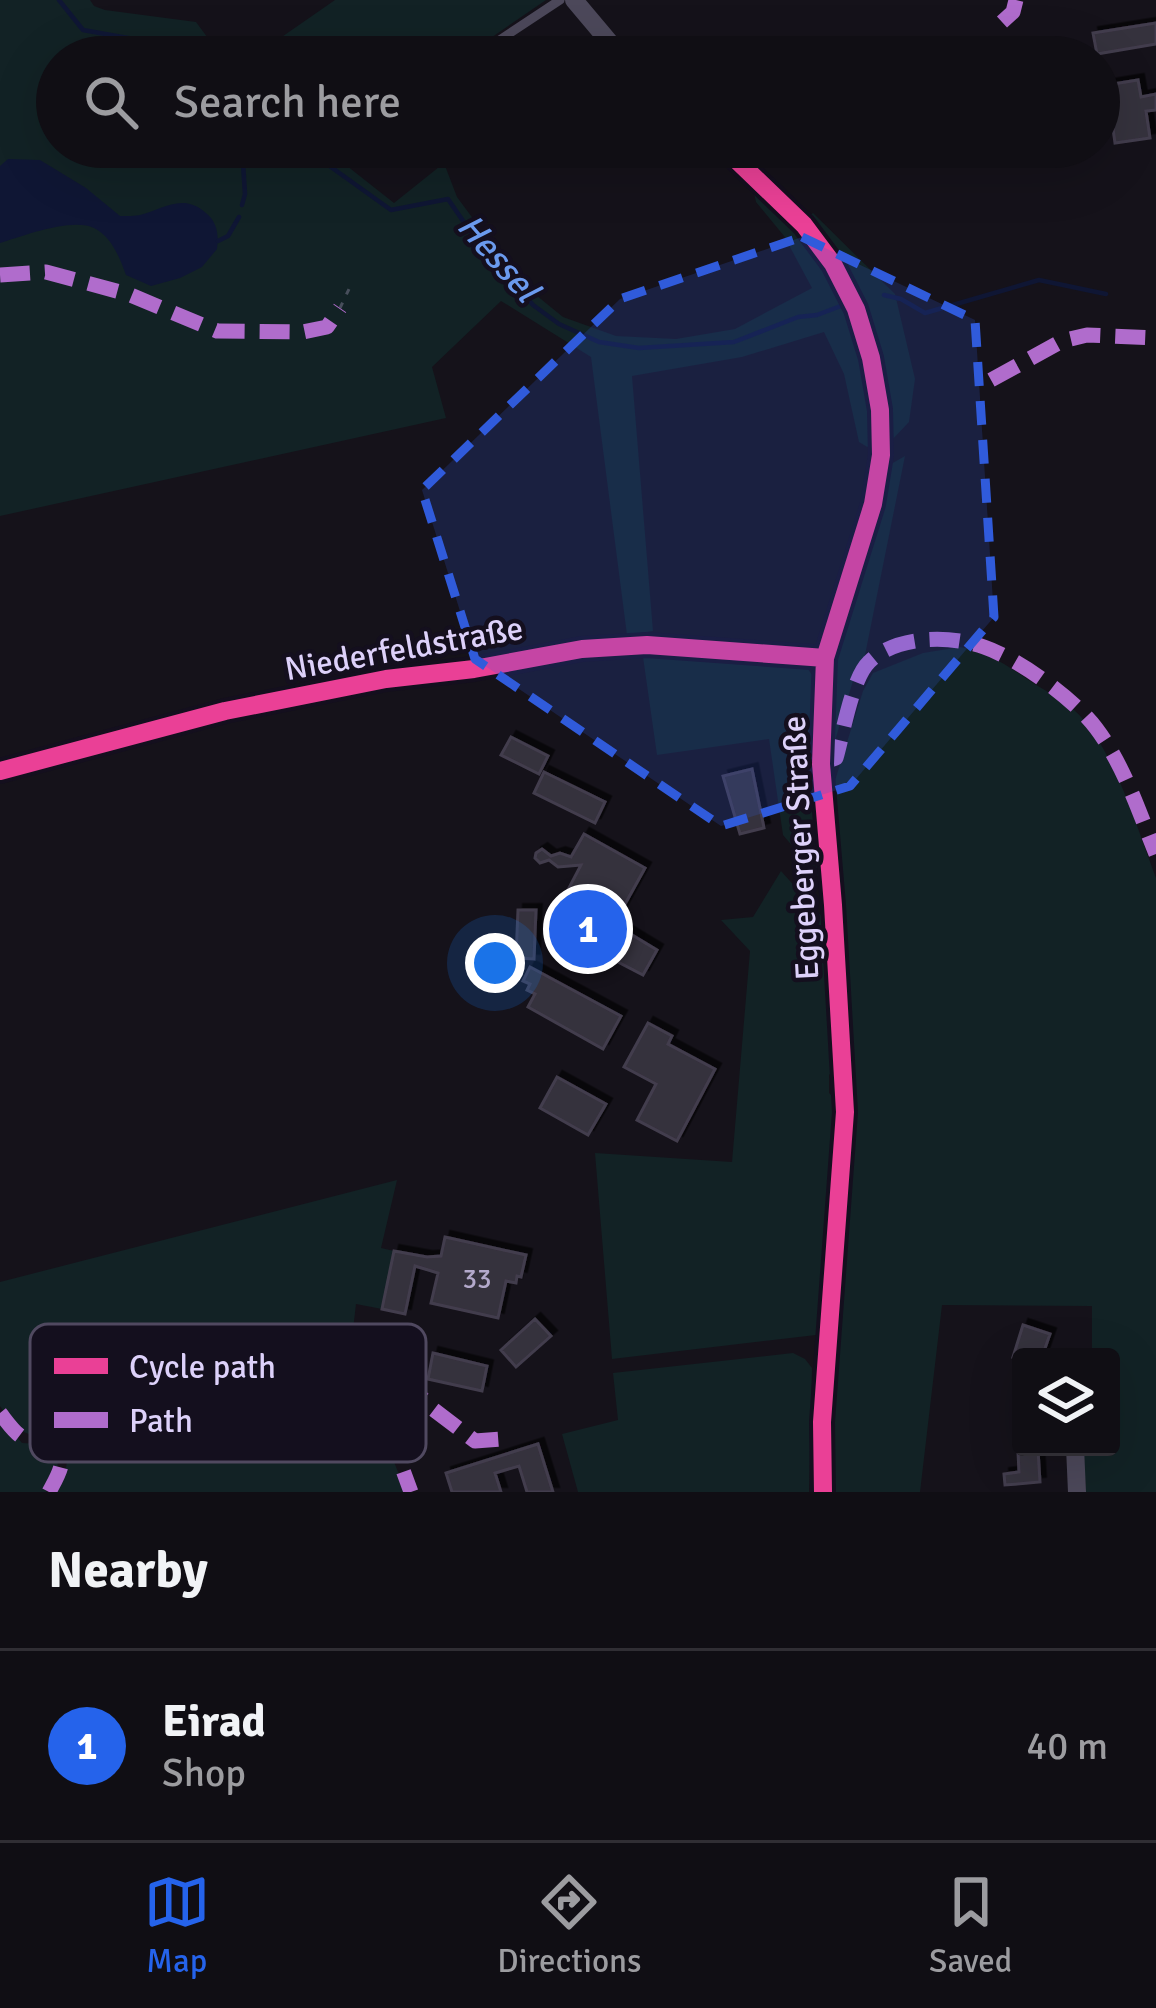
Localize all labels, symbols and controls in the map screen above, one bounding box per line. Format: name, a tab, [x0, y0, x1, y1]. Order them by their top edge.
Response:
search box	[36, 36, 1120, 168]
icon: search	[78, 69, 144, 135]
text: Search here	[174, 75, 401, 130]
water label: Hessel	[447, 205, 550, 313]
street label: Niederfeldstraße	[282, 608, 526, 690]
street label: Eggeberger Straße	[774, 715, 828, 981]
pin: 1	[549, 884, 627, 974]
your location	[465, 933, 525, 993]
house number: 33	[462, 1263, 492, 1296]
legend	[30, 1324, 426, 1462]
text: Cycle path	[129, 1347, 276, 1388]
map controls	[1012, 1348, 1120, 1456]
button: layers	[1012, 1348, 1120, 1456]
text: Path	[129, 1401, 193, 1442]
text: Nearby	[48, 1539, 208, 1602]
text: Eirad	[162, 1694, 266, 1749]
text: 1	[76, 1722, 98, 1770]
text: 40 m	[1026, 1722, 1108, 1770]
text: Shop	[162, 1749, 246, 1797]
tab: Map	[144, 1869, 210, 1982]
tab: Directions	[497, 1869, 642, 1982]
tab: Saved	[929, 1869, 1012, 1982]

